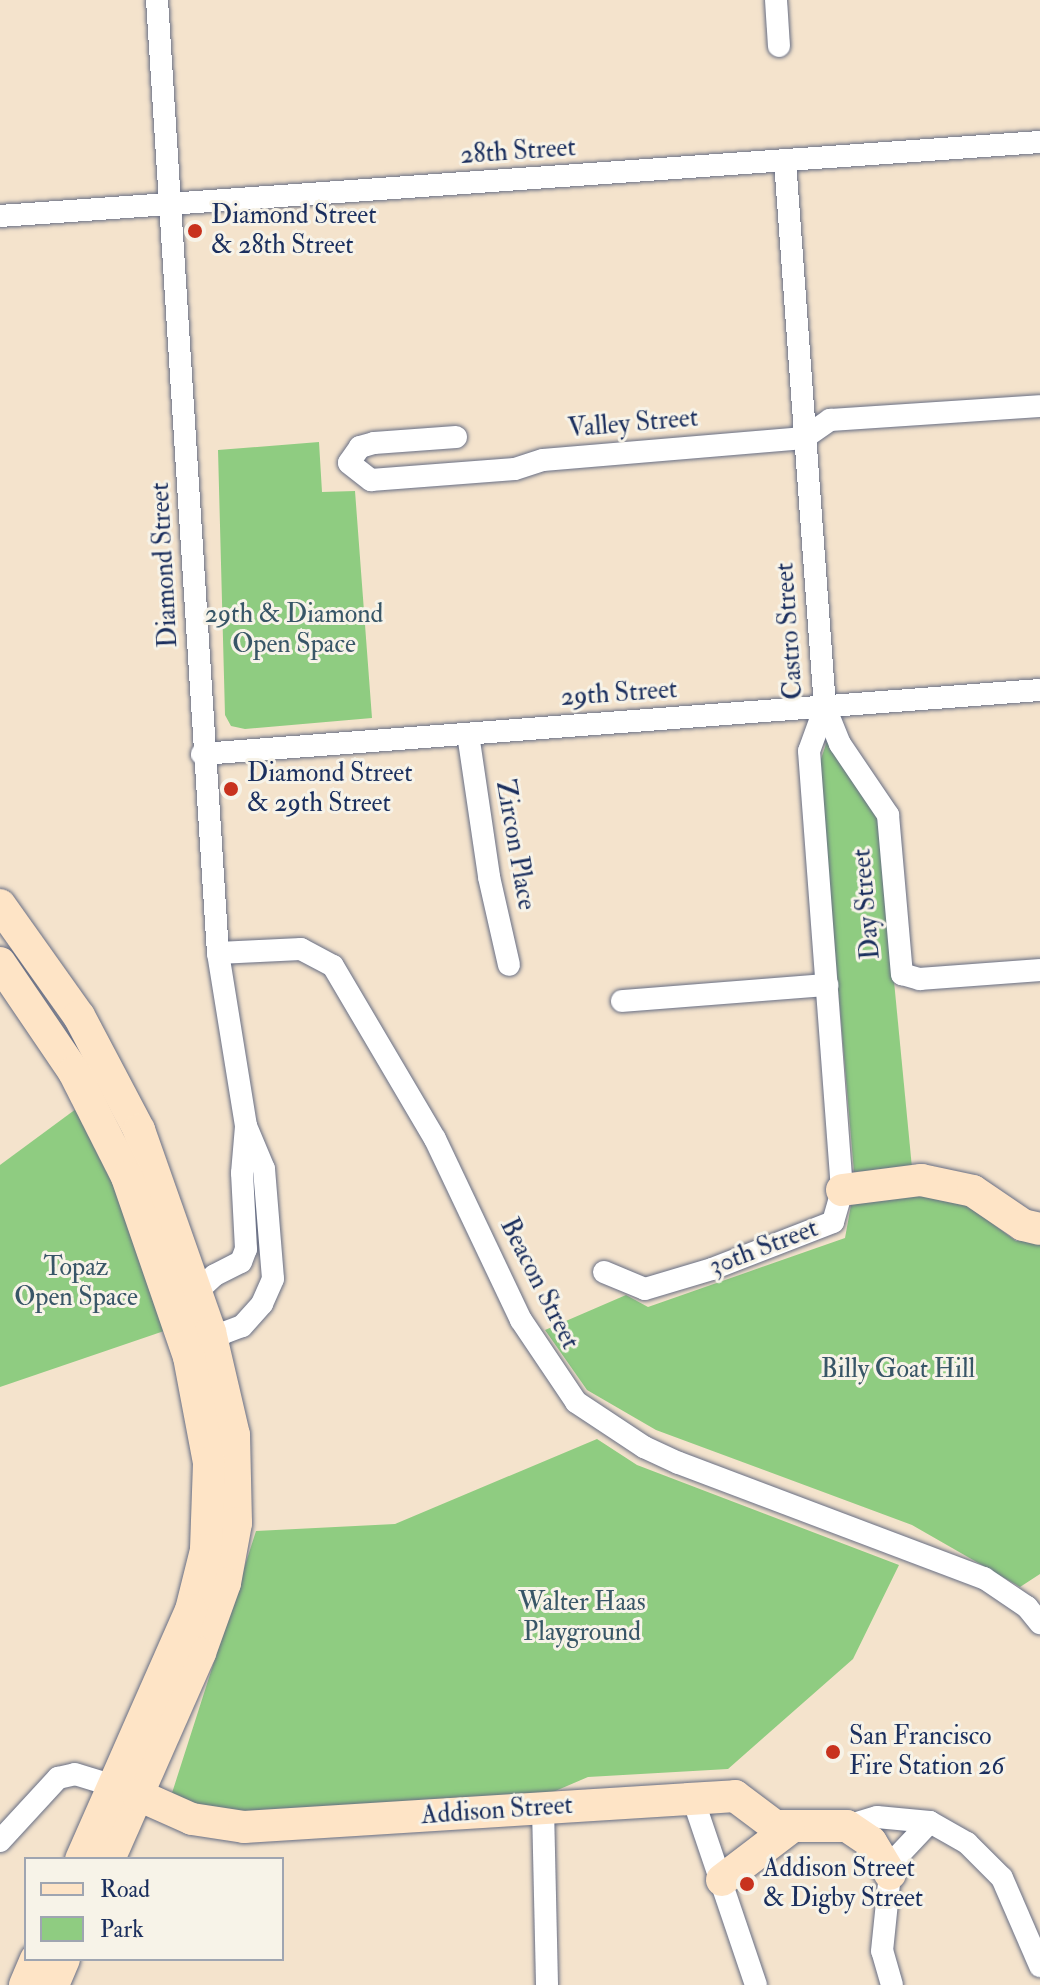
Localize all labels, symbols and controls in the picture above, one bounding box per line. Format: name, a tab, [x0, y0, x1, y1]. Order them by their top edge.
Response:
street label: 28th Street	[459, 132, 577, 172]
place label: Diamond Street & 28th Street	[211, 200, 377, 262]
marker: Diamond Street & 28th Street	[186, 222, 204, 240]
street label: Valley Street	[567, 403, 699, 445]
street label: Diamond Street	[145, 481, 185, 649]
street label: Castro Street	[770, 561, 810, 701]
park label: 29th & Diamond Open Space	[205, 599, 383, 660]
street label: 29th Street	[560, 674, 678, 714]
place label: Diamond Street & 29th Street	[247, 758, 413, 820]
street label: Zircon Place	[488, 777, 542, 913]
marker: Diamond Street & 29th Street	[222, 780, 240, 798]
street label: Day Street	[847, 847, 887, 961]
street label: Beacon Street	[493, 1213, 585, 1355]
street label: 30th Street	[705, 1213, 823, 1283]
park label: Topaz Open Space	[14, 1252, 138, 1314]
park label: Billy Goat Hill	[821, 1354, 975, 1386]
park label: Walter Haas Playground	[518, 1587, 646, 1648]
place label: San Francisco Fire Station 26	[849, 1721, 1004, 1782]
marker: San Francisco Fire Station 26	[824, 1743, 842, 1761]
street label: Addison Street	[420, 1790, 574, 1832]
place label: Addison Street & Digby Street	[763, 1853, 923, 1914]
legend	[24, 1857, 284, 1961]
text: Road	[100, 1874, 150, 1905]
marker: Addison Street & Digby Street	[738, 1875, 756, 1893]
text: Park	[100, 1914, 144, 1945]

